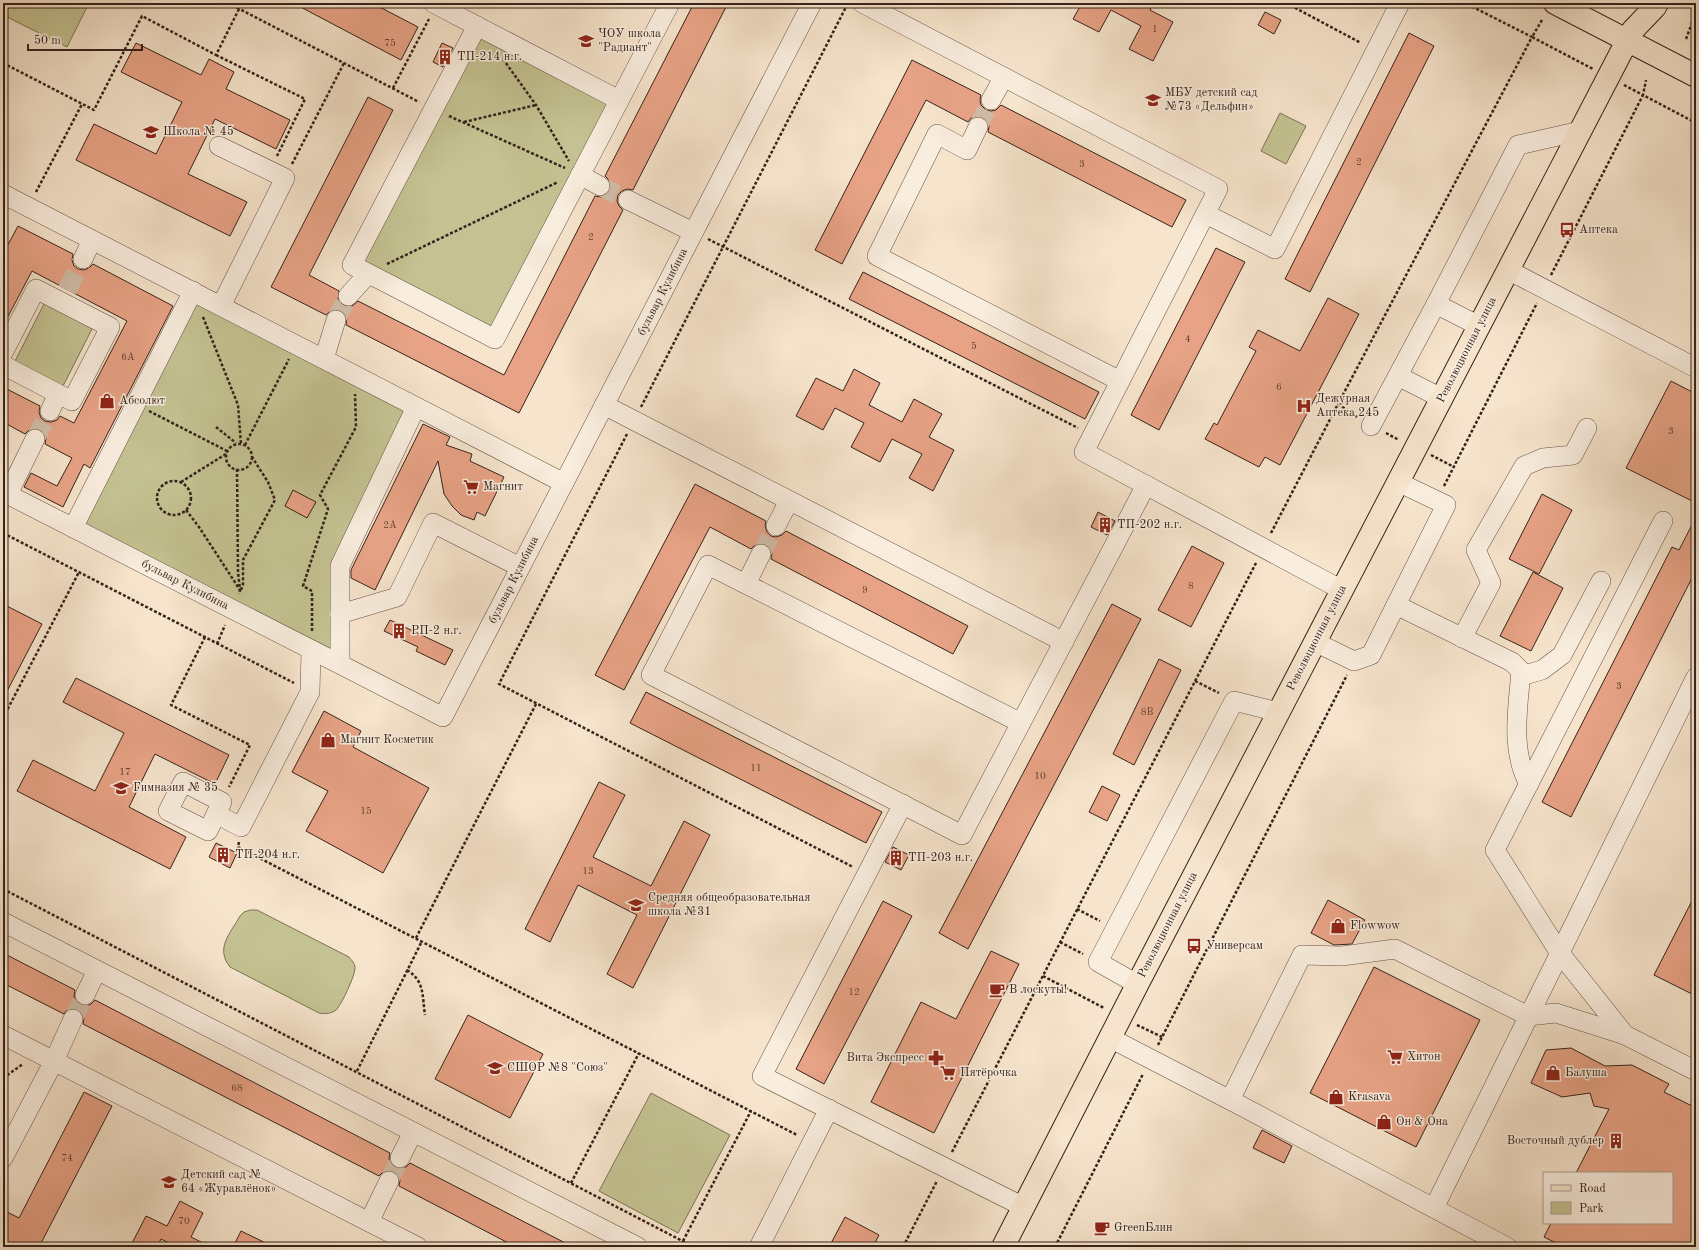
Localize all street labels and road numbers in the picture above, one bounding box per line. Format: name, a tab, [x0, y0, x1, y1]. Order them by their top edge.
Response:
street label: бульвар Кулибина	[636, 246, 690, 338]
street label: Революционная улица	[1435, 295, 1499, 405]
street label: бульвар Кулибина	[487, 534, 541, 626]
street label: бульвар Кулибина	[139, 558, 231, 612]
street label: Революционная улица	[1285, 583, 1349, 693]
street label: Революционная улица	[1136, 870, 1200, 980]

